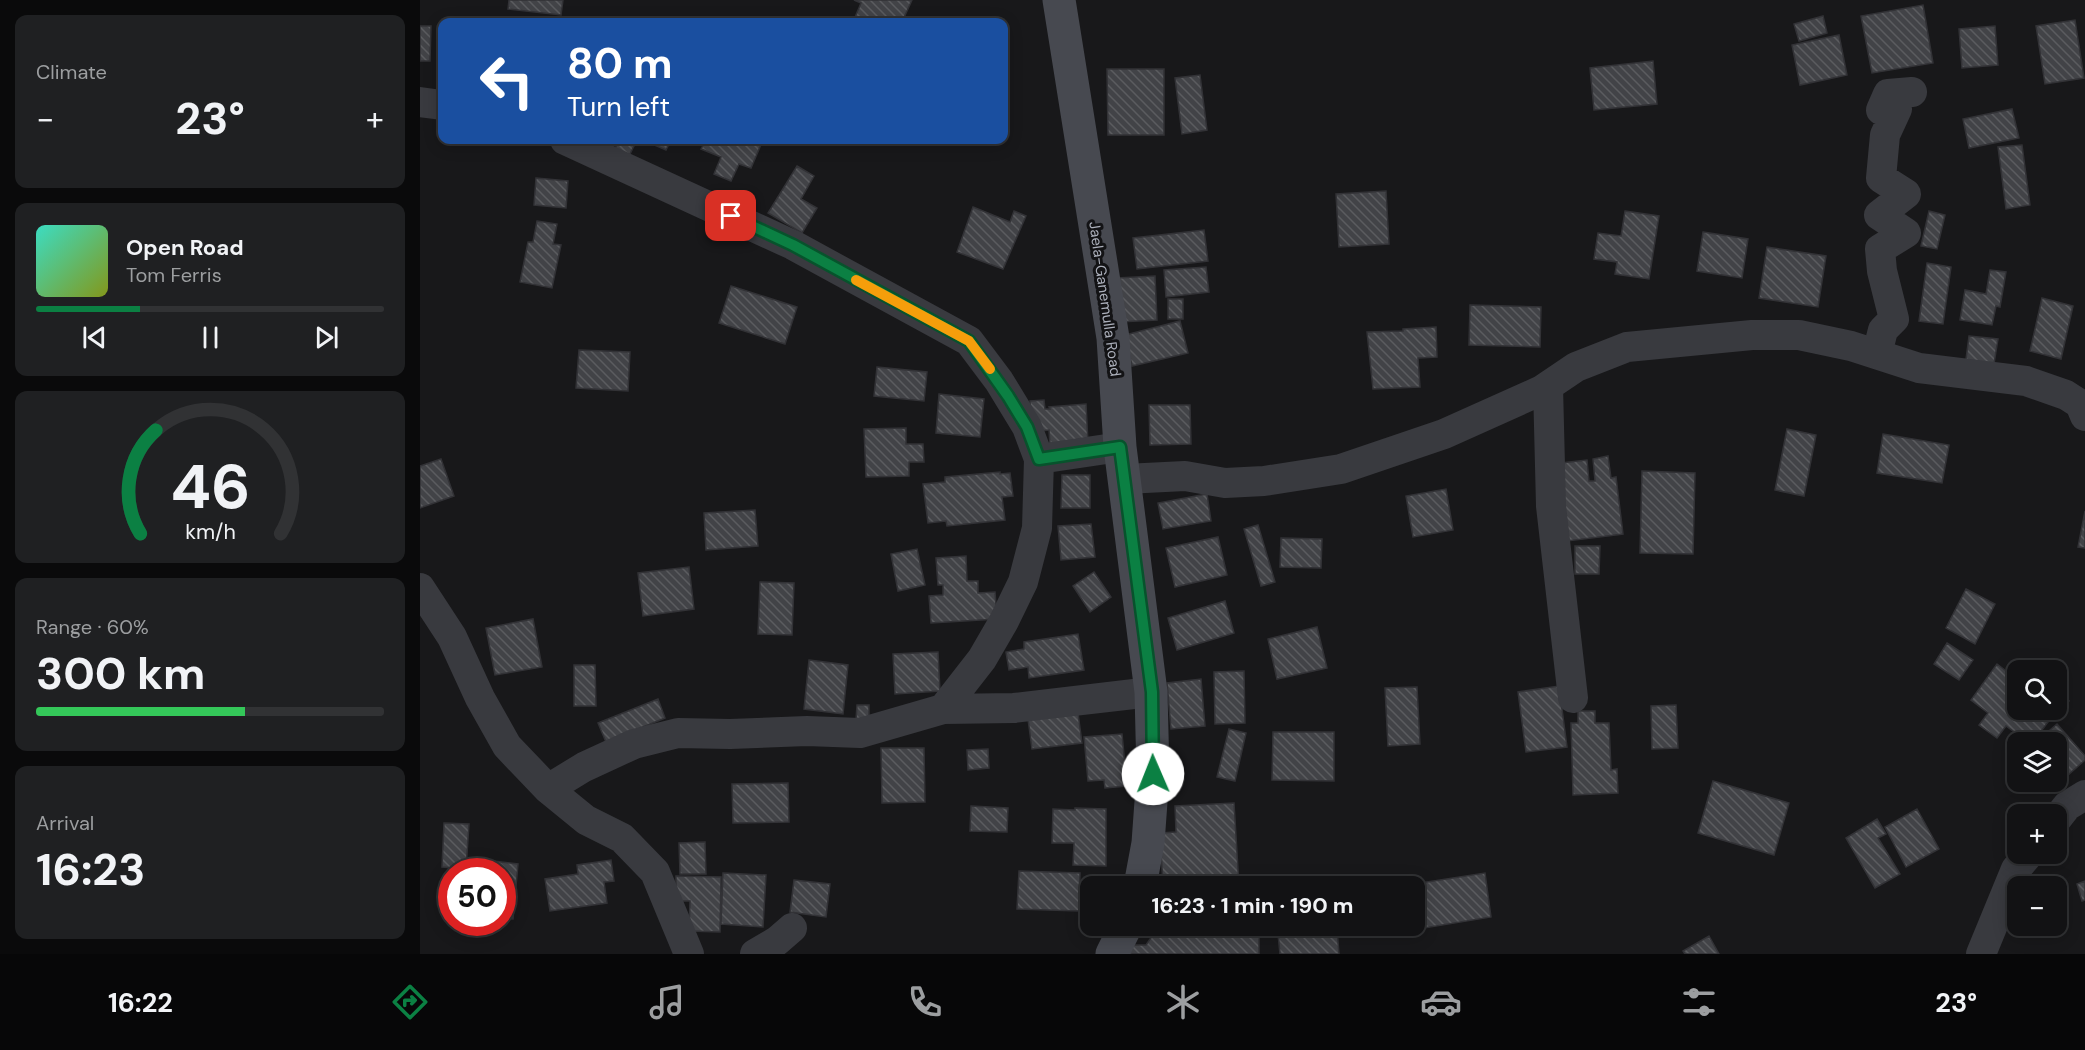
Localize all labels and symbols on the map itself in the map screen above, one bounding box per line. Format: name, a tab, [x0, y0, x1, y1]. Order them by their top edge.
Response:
pin	[705, 190, 756, 241]
street label: Jaela-Ganemulla Road	[1084, 220, 1126, 378]
position arrow	[1121, 742, 1185, 806]
speed limit sign: 50	[438, 858, 516, 936]

